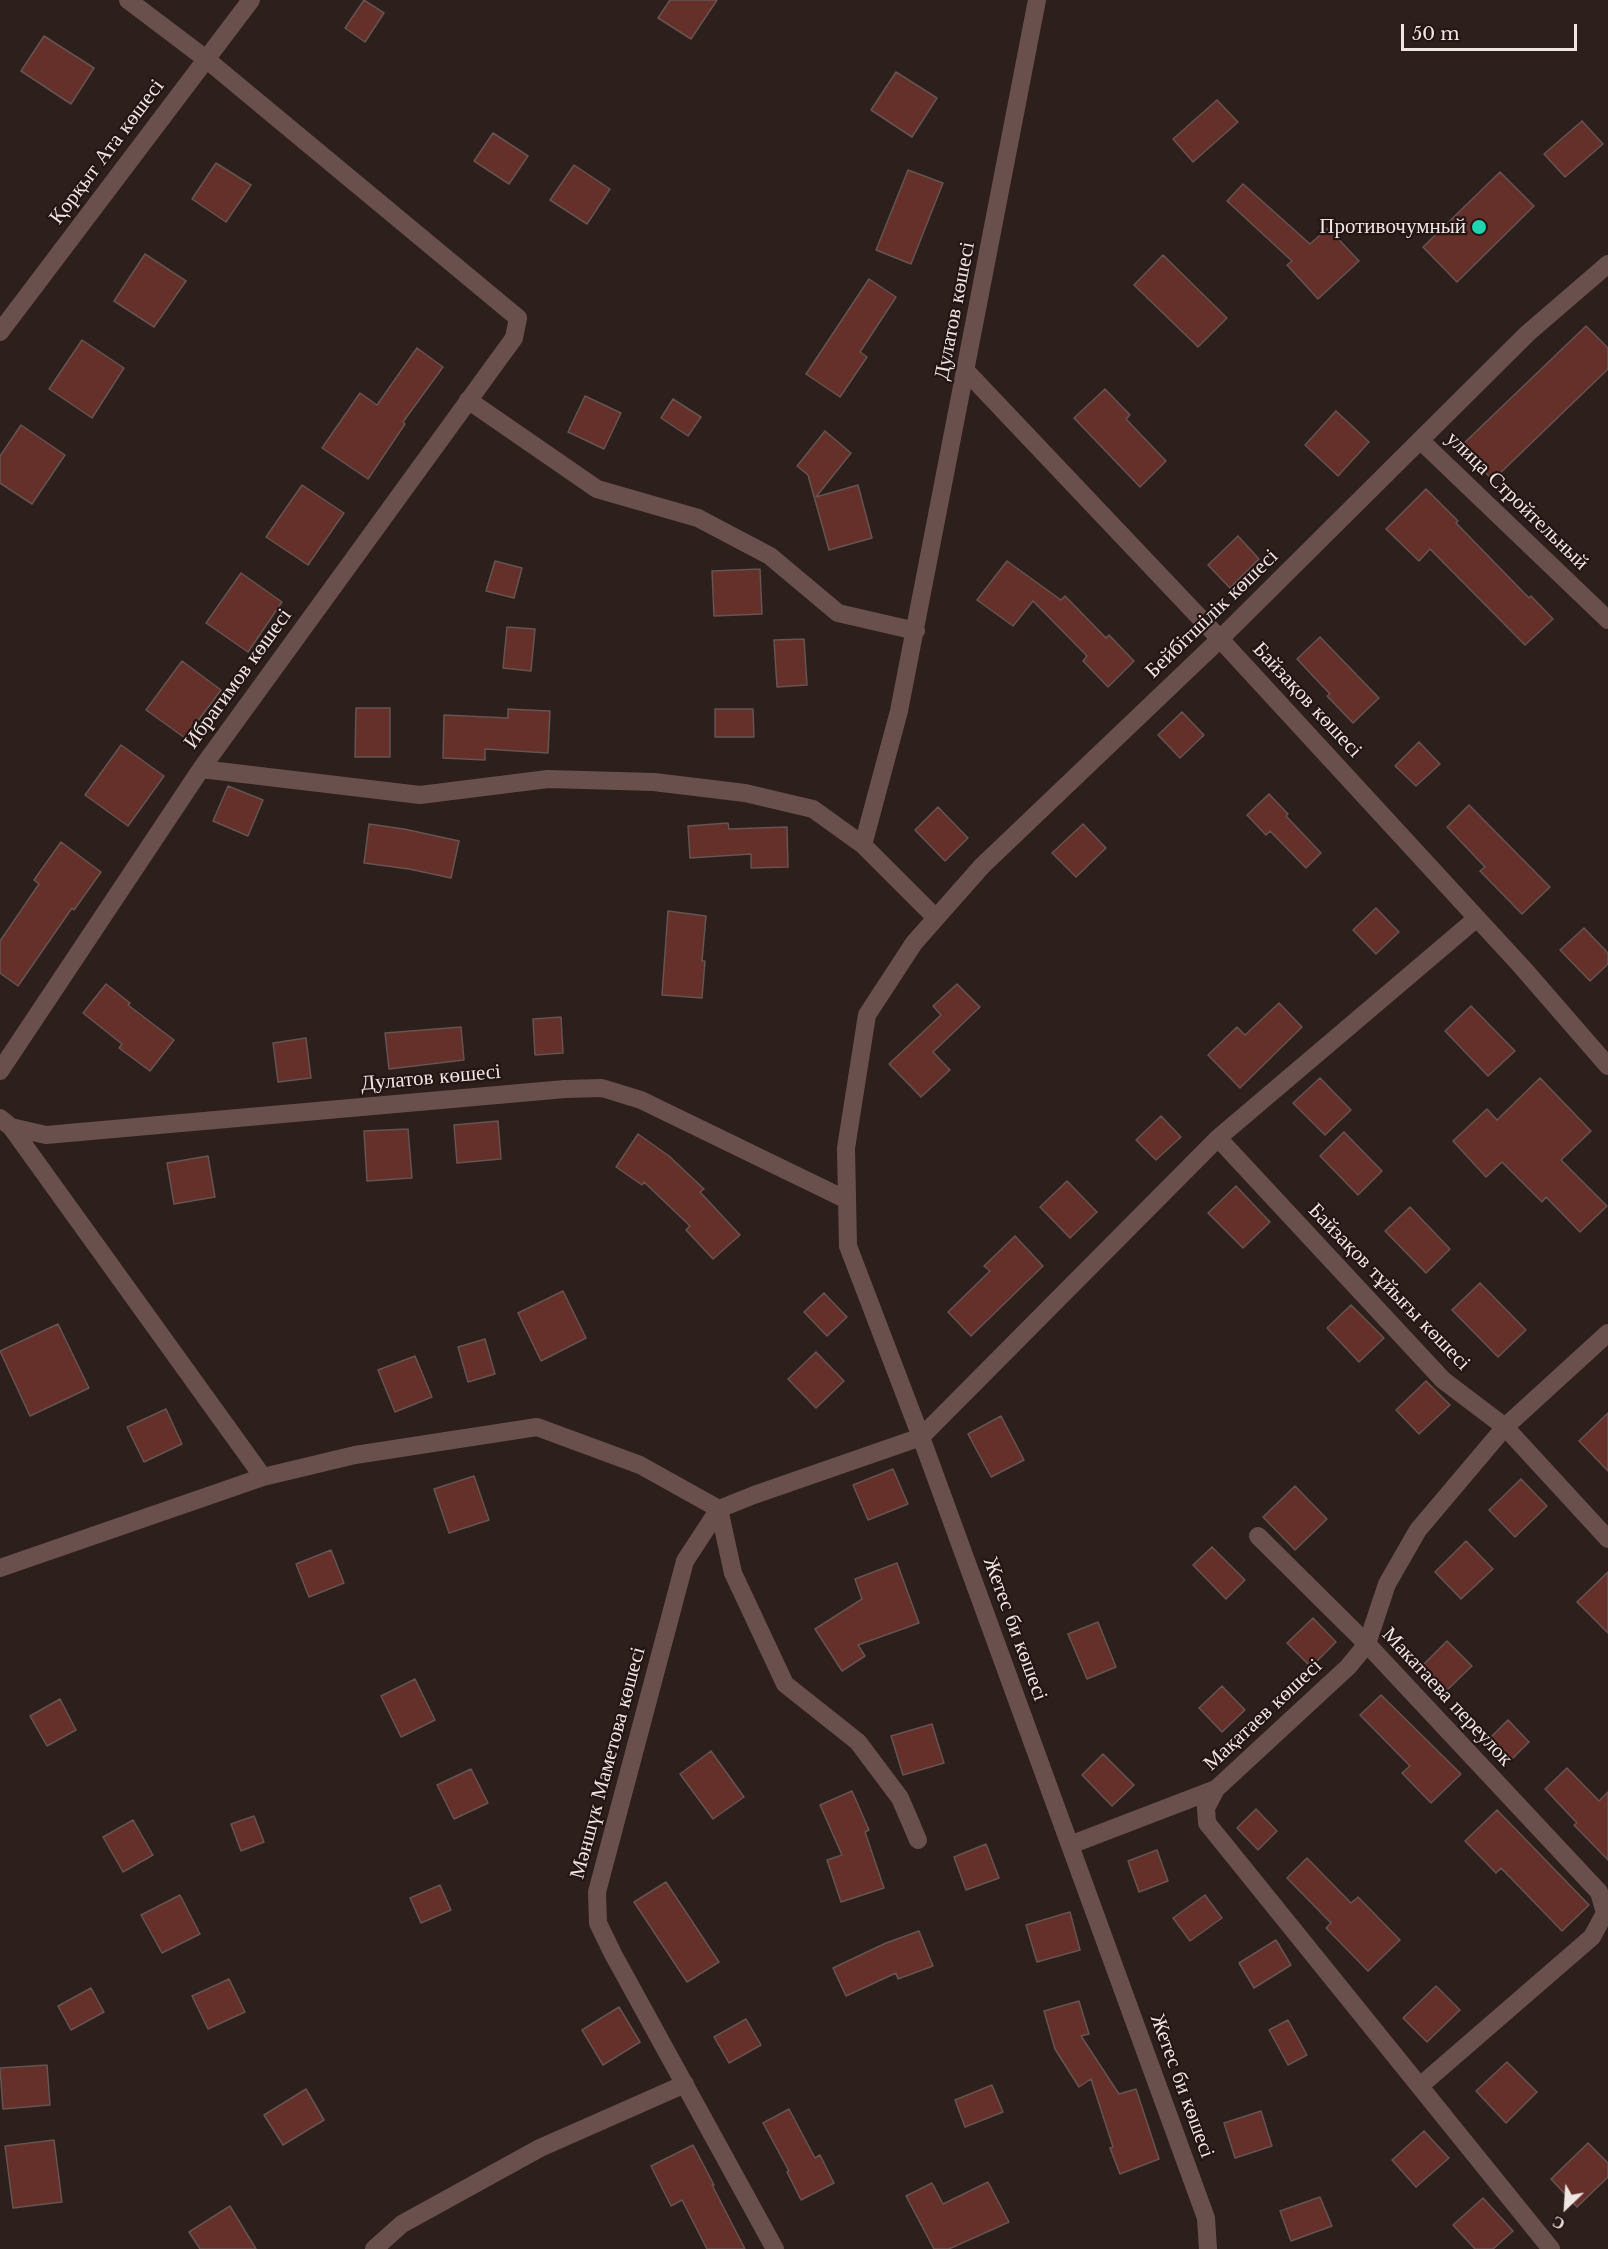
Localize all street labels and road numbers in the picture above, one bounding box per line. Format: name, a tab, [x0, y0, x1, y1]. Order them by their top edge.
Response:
street label: Қорқыт Ата көшесі	[44, 74, 170, 230]
street label: Дулатов көшесі	[929, 240, 981, 382]
street label: улица Стройтельный	[1440, 426, 1594, 576]
street label: Бейбітшілік көшесі	[1140, 544, 1284, 684]
street label: Ибрагимов көшесі	[179, 604, 297, 754]
street label: Байзақов көшесі	[1247, 637, 1367, 763]
street label: Дулатов көшесі	[360, 1059, 502, 1097]
street label: Байзақов тұйығы көшесі	[1303, 1198, 1475, 1376]
street label: Жетес би көшесі	[977, 1554, 1053, 1704]
street label: Макатаева переулок	[1376, 1622, 1518, 1772]
street label: Мәншүк Маметова көшесі	[565, 1644, 651, 1882]
street label: Мақатаев көшесі	[1199, 1654, 1327, 1776]
street label: Жетес би көшесі	[1144, 2011, 1220, 2161]

